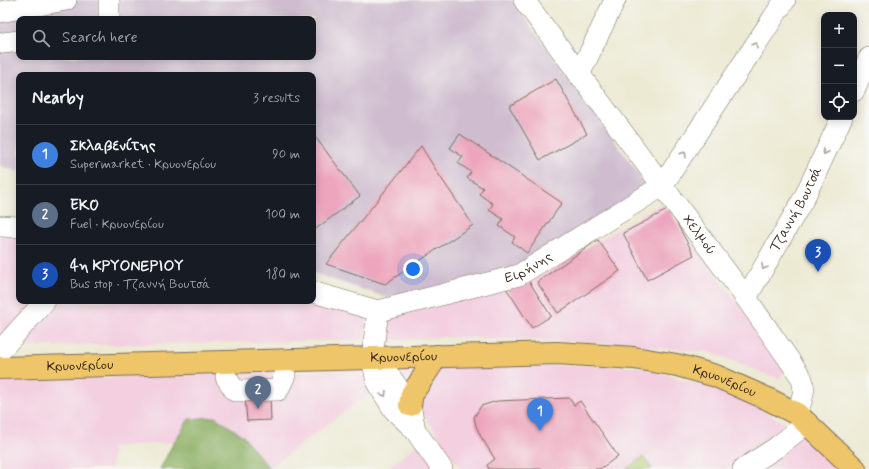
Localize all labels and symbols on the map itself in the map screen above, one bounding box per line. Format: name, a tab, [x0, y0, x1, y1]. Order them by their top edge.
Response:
one-way arrow	[750, 42, 758, 49]
one-way arrow	[822, 148, 830, 156]
one-way arrow	[679, 151, 686, 158]
street label: Τζαννή Βουτσά	[766, 164, 826, 255]
street label: Χελμού	[678, 211, 720, 259]
pin: 3	[805, 239, 831, 272]
street label: Ειρήνης	[503, 248, 556, 287]
your location	[403, 259, 423, 279]
one-way arrow	[762, 263, 769, 270]
street label: Κρυονερίου	[370, 347, 438, 367]
street label: Κρυονερίου	[46, 356, 114, 376]
street label: Κρυονερίου	[691, 361, 759, 402]
pin: 2	[245, 376, 271, 409]
one-way arrow	[379, 390, 387, 397]
pin: 1	[527, 398, 553, 431]

